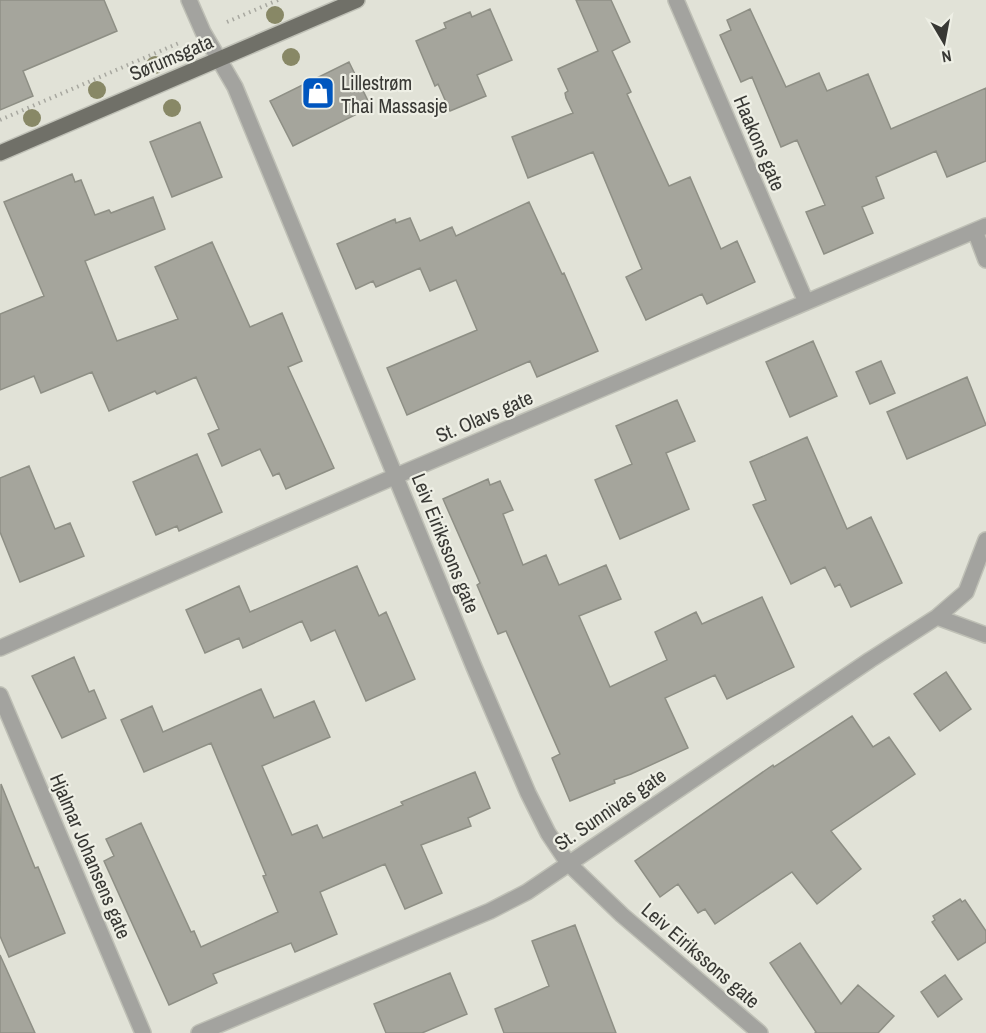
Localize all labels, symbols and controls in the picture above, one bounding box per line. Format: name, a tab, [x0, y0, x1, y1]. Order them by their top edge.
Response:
north arrow	[914, 12, 974, 72]
street label: Sørumsgata	[125, 27, 217, 87]
text: N	[940, 45, 953, 68]
place label: Lillestrøm Thai Massasje	[341, 69, 448, 119]
shop icon: Lillestrøm Thai Massasje	[300, 75, 336, 111]
street label: Haakons gate	[728, 91, 792, 195]
street label: St. Olavs gate	[431, 383, 537, 449]
street label: Leiv Eirikssons gate	[406, 469, 486, 617]
street label: St. Sunnivas gate	[549, 762, 671, 856]
street label: Hjalmar Johansens gate	[44, 769, 138, 943]
street label: Leiv Eirikssons gate	[636, 896, 766, 1014]

